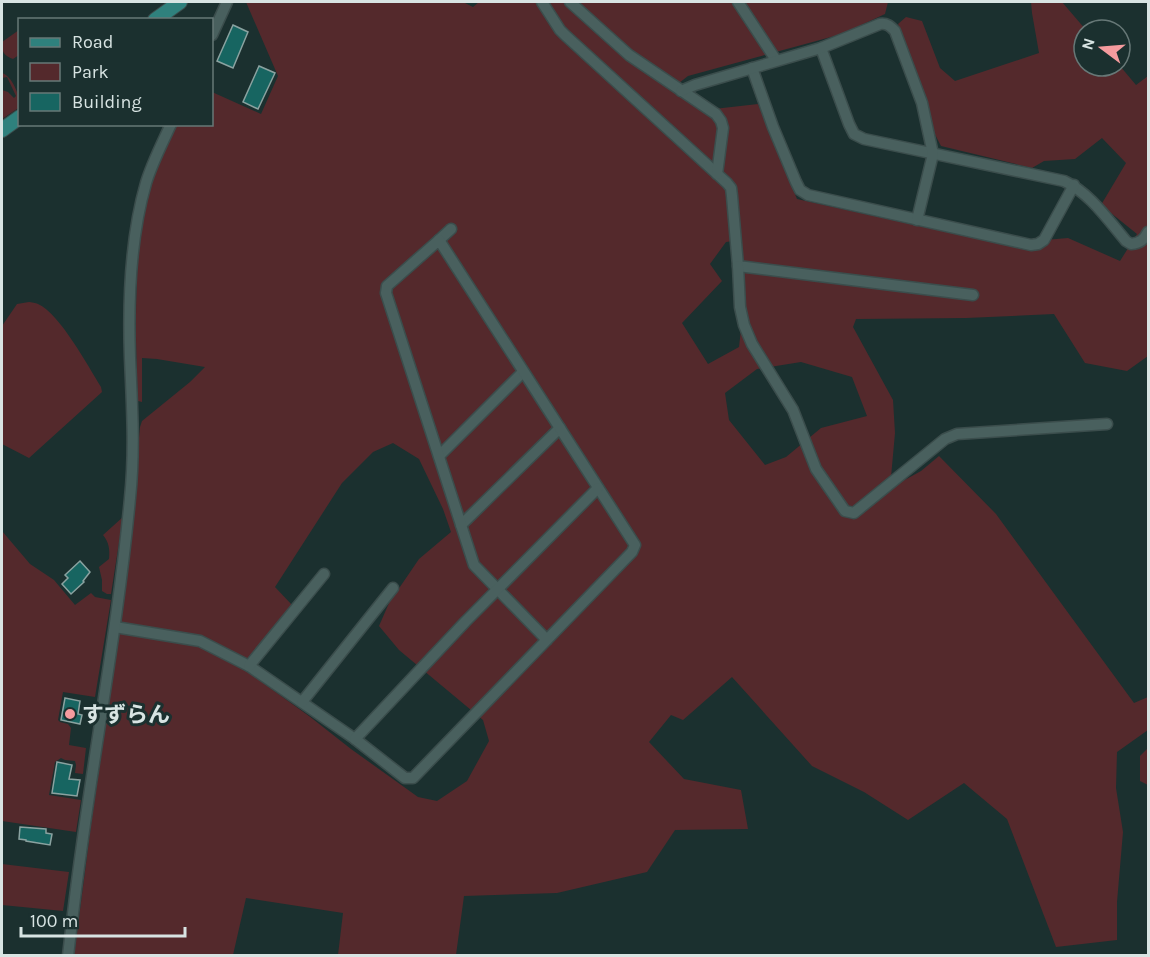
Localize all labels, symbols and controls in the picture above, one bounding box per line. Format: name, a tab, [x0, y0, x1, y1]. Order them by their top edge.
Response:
legend	[18, 18, 213, 126]
north arrow	[1072, 18, 1132, 78]
text: Road	[72, 31, 113, 53]
text: N	[1077, 36, 1099, 52]
text: Park	[72, 61, 109, 83]
text: Building	[72, 91, 142, 113]
place label: すずらん	[82, 702, 170, 728]
marker: すずらん	[63, 707, 77, 721]
scale bar	[21, 900, 184, 938]
text: 100 m	[30, 910, 78, 932]

